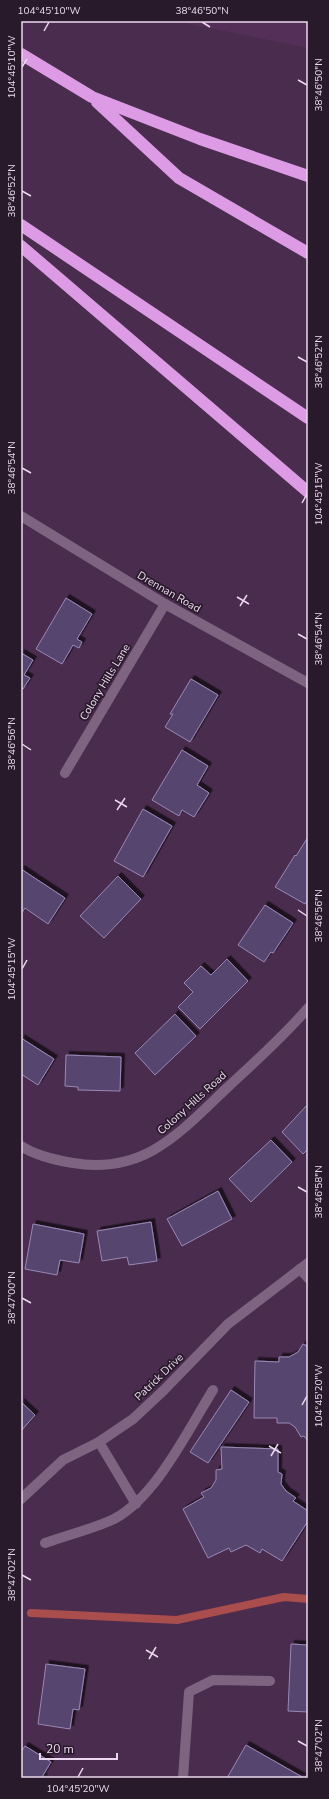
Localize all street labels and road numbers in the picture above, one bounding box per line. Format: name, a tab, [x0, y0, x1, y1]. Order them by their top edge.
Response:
street label: Drennan Road	[135, 568, 203, 616]
street label: Colony Hills Lane	[76, 641, 134, 723]
street label: Colony Hills Road	[154, 1068, 230, 1138]
street label: Patrick Drive	[131, 1350, 187, 1404]

